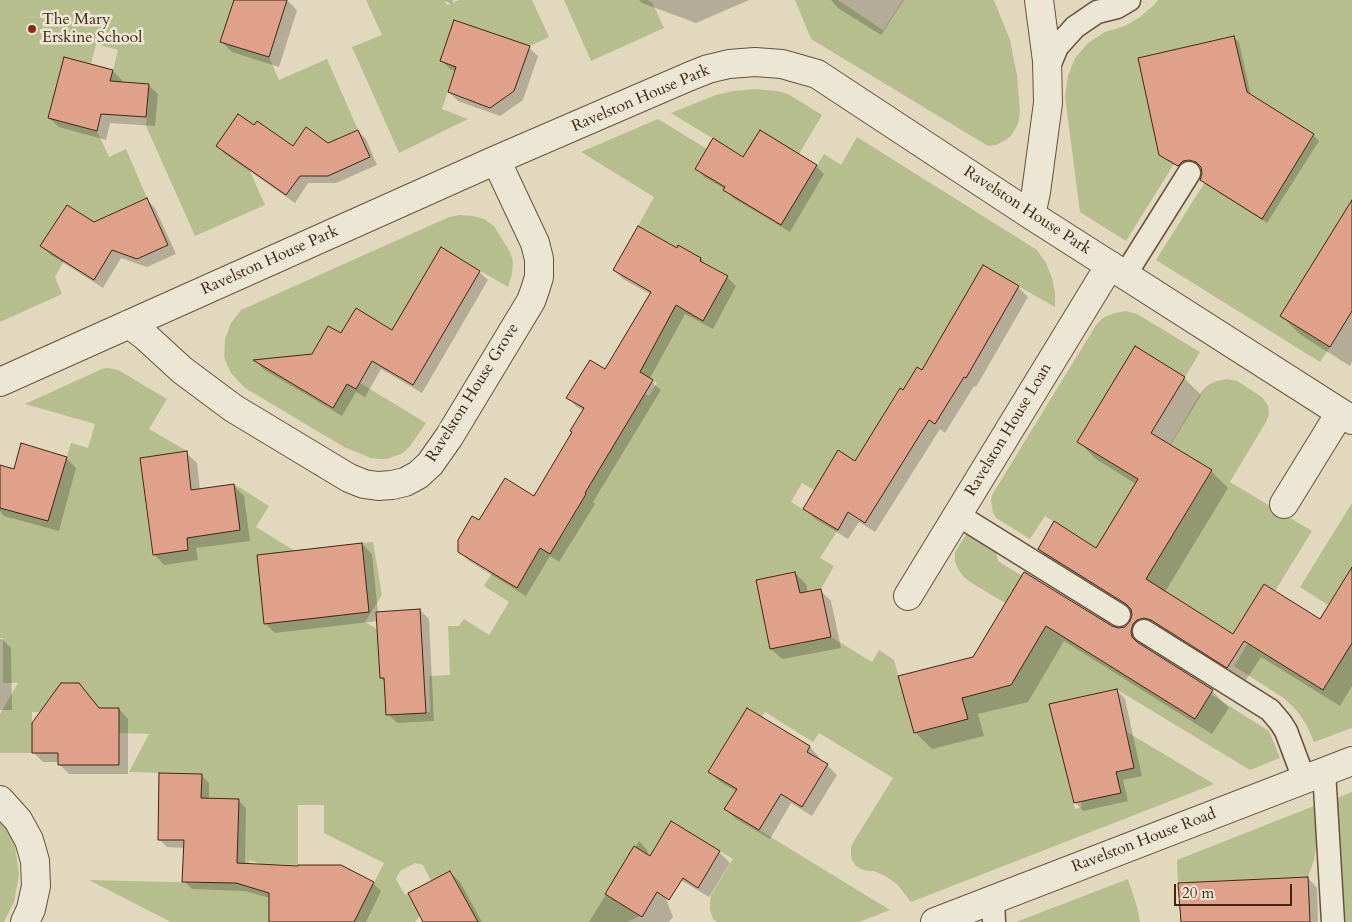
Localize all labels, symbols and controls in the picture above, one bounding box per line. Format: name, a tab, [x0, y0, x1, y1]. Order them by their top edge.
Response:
place label: The Mary Erskine School	[42, 10, 142, 48]
marker: The Mary Erskine School	[26, 23, 38, 35]
street label: Ravelston House Park	[569, 61, 713, 137]
street label: Ravelston House Park	[960, 163, 1094, 259]
street label: Ravelston House Park	[198, 222, 342, 300]
street label: Ravelston House Grove	[422, 320, 524, 466]
street label: Ravelston House Loan	[962, 360, 1056, 500]
street label: Ravelston House Road	[1069, 805, 1219, 877]
scale bar	[1177, 874, 1294, 906]
text: 20 m	[1182, 883, 1214, 903]

